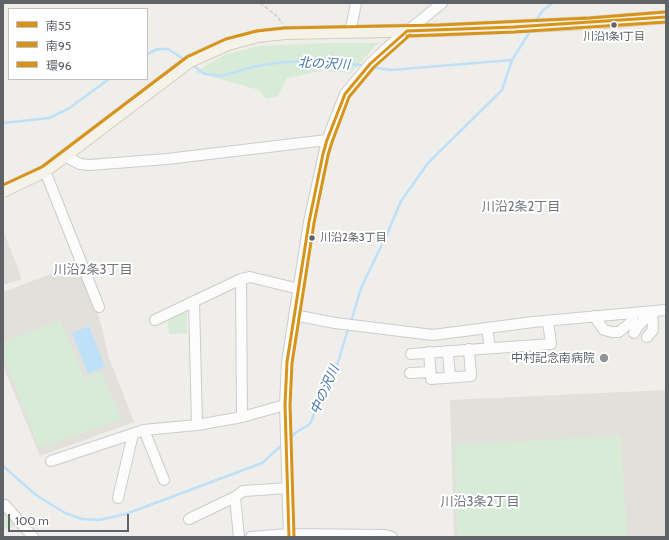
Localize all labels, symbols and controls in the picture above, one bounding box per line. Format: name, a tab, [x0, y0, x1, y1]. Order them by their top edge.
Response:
legend	[8, 8, 148, 80]
text: 南55	[46, 18, 71, 33]
marker: 川沿1条1丁目	[609, 20, 619, 30]
place label: 川沿1条1丁目	[583, 30, 645, 44]
text: 南95	[46, 38, 71, 53]
water label: 北の沢川	[298, 55, 350, 73]
text: 環96	[46, 58, 72, 73]
district label: 川沿2条2丁目	[482, 199, 560, 215]
place label: 川沿2条3丁目	[320, 231, 387, 245]
marker: 川沿2条3丁目	[307, 233, 317, 243]
district label: 川沿2条3丁目	[54, 262, 132, 278]
place label: 中村記念南病院	[511, 351, 595, 365]
marker: 中村記念南病院	[598, 352, 610, 364]
water label: 中の沢川	[307, 363, 343, 417]
district label: 川沿3条2丁目	[441, 494, 519, 510]
scale bar	[10, 506, 131, 532]
text: 100 m	[15, 513, 49, 528]

